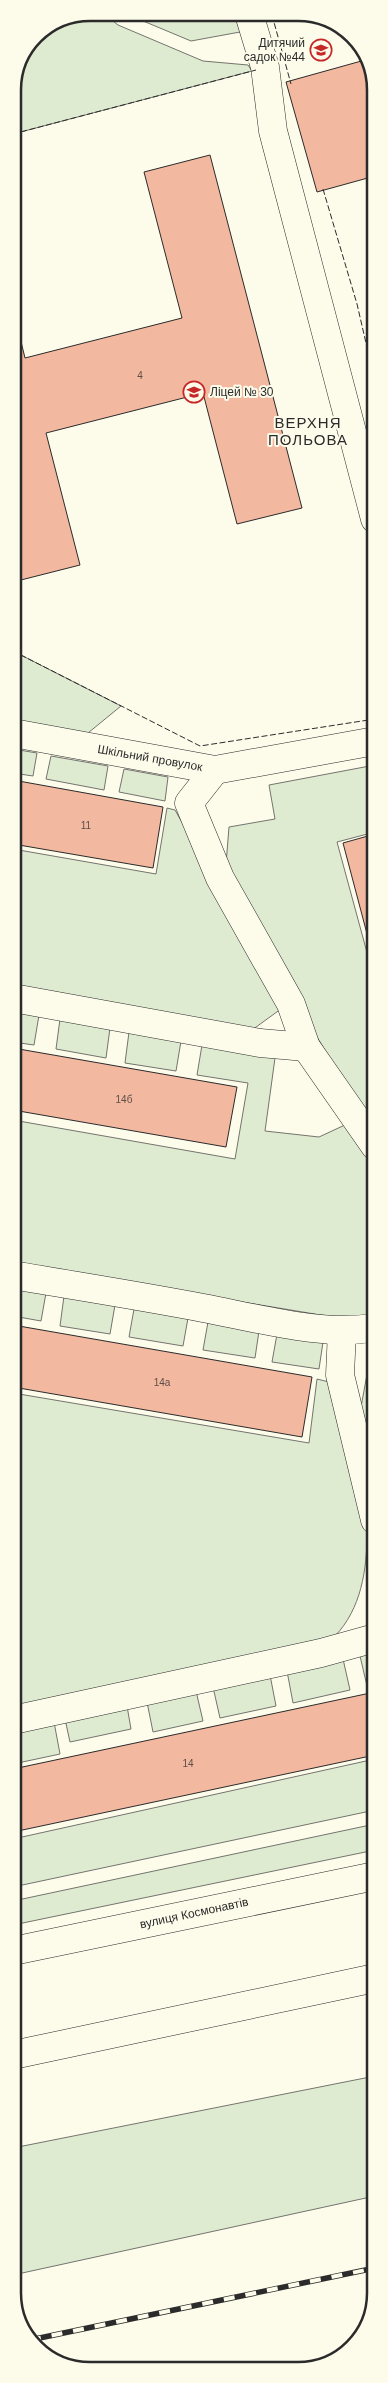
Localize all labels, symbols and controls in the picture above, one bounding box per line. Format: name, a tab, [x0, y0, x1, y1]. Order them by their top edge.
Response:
place label: Дитячий садок №44	[244, 36, 305, 64]
school or university icon: Дитячий садок №44	[309, 38, 333, 62]
house number: 4	[137, 370, 143, 381]
school or university icon: Ліцей № 30	[182, 380, 206, 404]
place label: Ліцей № 30	[210, 385, 274, 399]
district label: ВЕРХНЯ ПОЛЬОВА	[268, 414, 348, 448]
street label: Шкільний провулок	[96, 742, 204, 774]
house number: 11	[81, 820, 92, 831]
house number: 14б	[116, 1094, 133, 1105]
house number: 14а	[154, 1377, 171, 1388]
house number: 14	[182, 1758, 194, 1769]
street label: вулиця Космонавтів	[138, 1895, 250, 1931]

